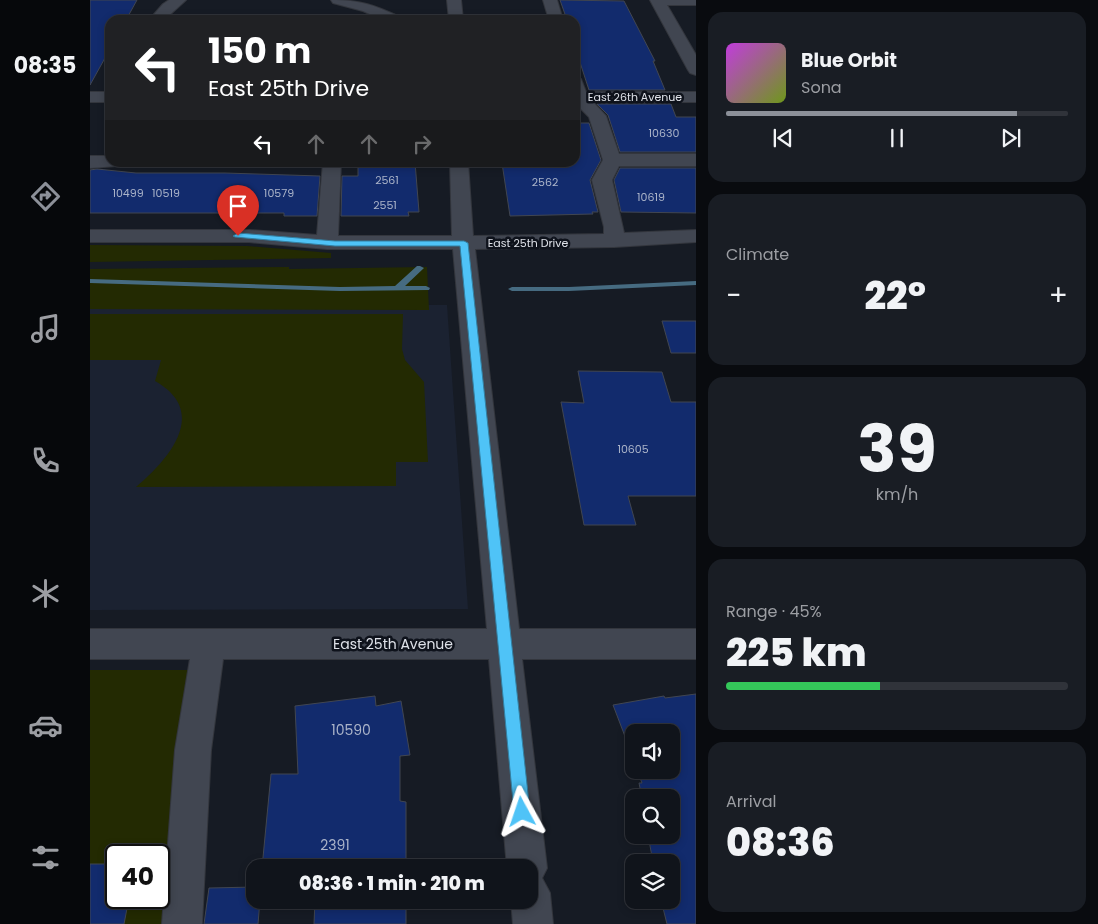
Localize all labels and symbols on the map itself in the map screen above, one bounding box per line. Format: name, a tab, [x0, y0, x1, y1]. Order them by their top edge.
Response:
street label: East 26th Avenue	[588, 89, 682, 105]
house number: 10630	[649, 125, 679, 141]
house number: 2561	[375, 172, 399, 188]
house number: 2562	[532, 174, 558, 190]
house number: 10499	[112, 185, 144, 201]
house number: 10519	[152, 185, 180, 201]
pin	[217, 185, 259, 236]
house number: 10579	[264, 185, 294, 201]
house number: 10619	[637, 189, 665, 205]
house number: 2551	[373, 197, 397, 213]
street label: East 25th Drive	[488, 235, 568, 251]
house number: 10605	[617, 441, 649, 457]
street label: East 25th Avenue	[333, 634, 453, 654]
house number: 10590	[331, 720, 371, 740]
position arrow	[495, 785, 547, 837]
house number: 2391	[320, 835, 350, 855]
speed limit sign: 40	[105, 844, 170, 909]

